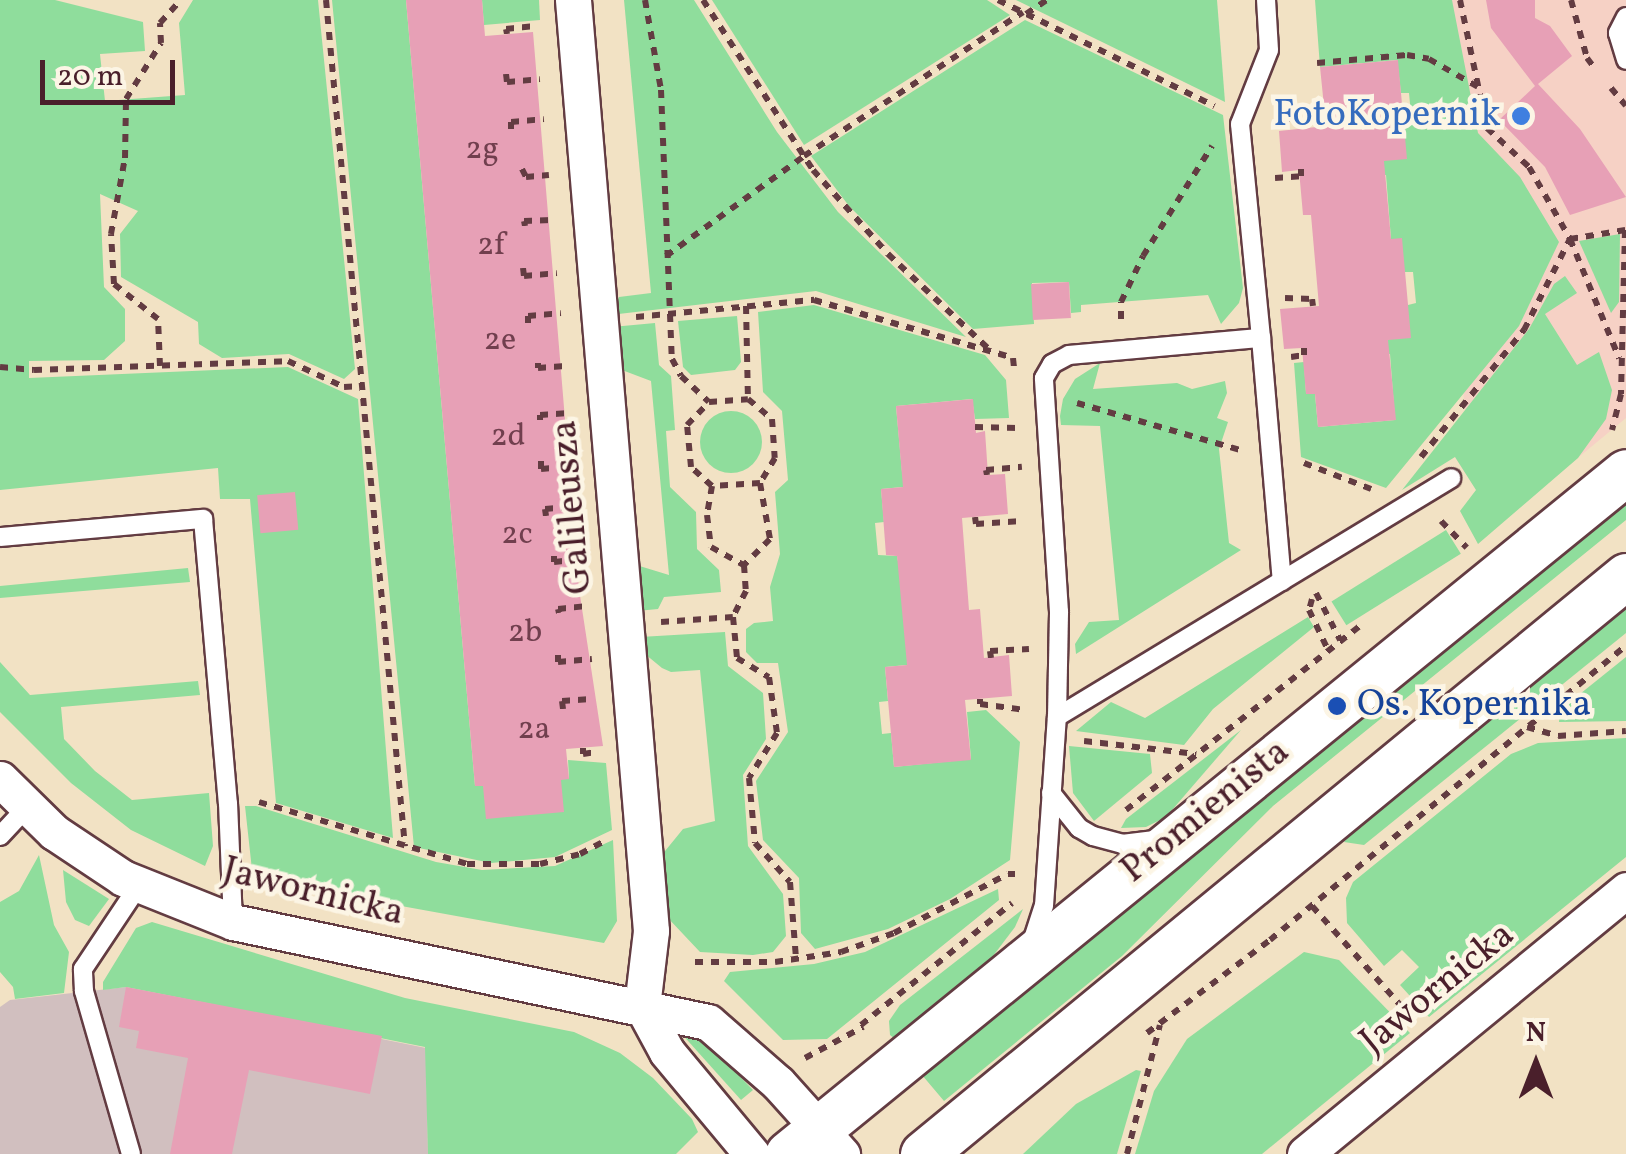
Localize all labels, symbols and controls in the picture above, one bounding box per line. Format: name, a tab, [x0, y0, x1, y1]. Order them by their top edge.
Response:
scale bar	[45, 40, 180, 102]
text: 20 m	[57, 56, 123, 98]
place label: FotoKopernik	[1273, 93, 1501, 139]
marker: FotoKopernik	[1510, 105, 1532, 127]
house number: 2g	[465, 131, 499, 169]
house number: 2f	[477, 227, 505, 265]
house number: 2e	[484, 322, 516, 360]
house number: 2d	[490, 418, 526, 456]
street label: Galileusza	[543, 418, 603, 596]
house number: 2c	[501, 516, 533, 554]
house number: 2b	[508, 614, 542, 652]
place label: Os. Kopernika	[1357, 683, 1592, 729]
marker: Os. Kopernika	[1326, 695, 1348, 717]
house number: 2a	[517, 711, 551, 749]
street label: Promienista	[1112, 730, 1300, 894]
street label: Jawornicka	[218, 848, 408, 938]
street label: Jawornicka	[1352, 913, 1524, 1065]
north arrow	[1486, 1014, 1586, 1114]
text: N	[1526, 1014, 1546, 1053]

